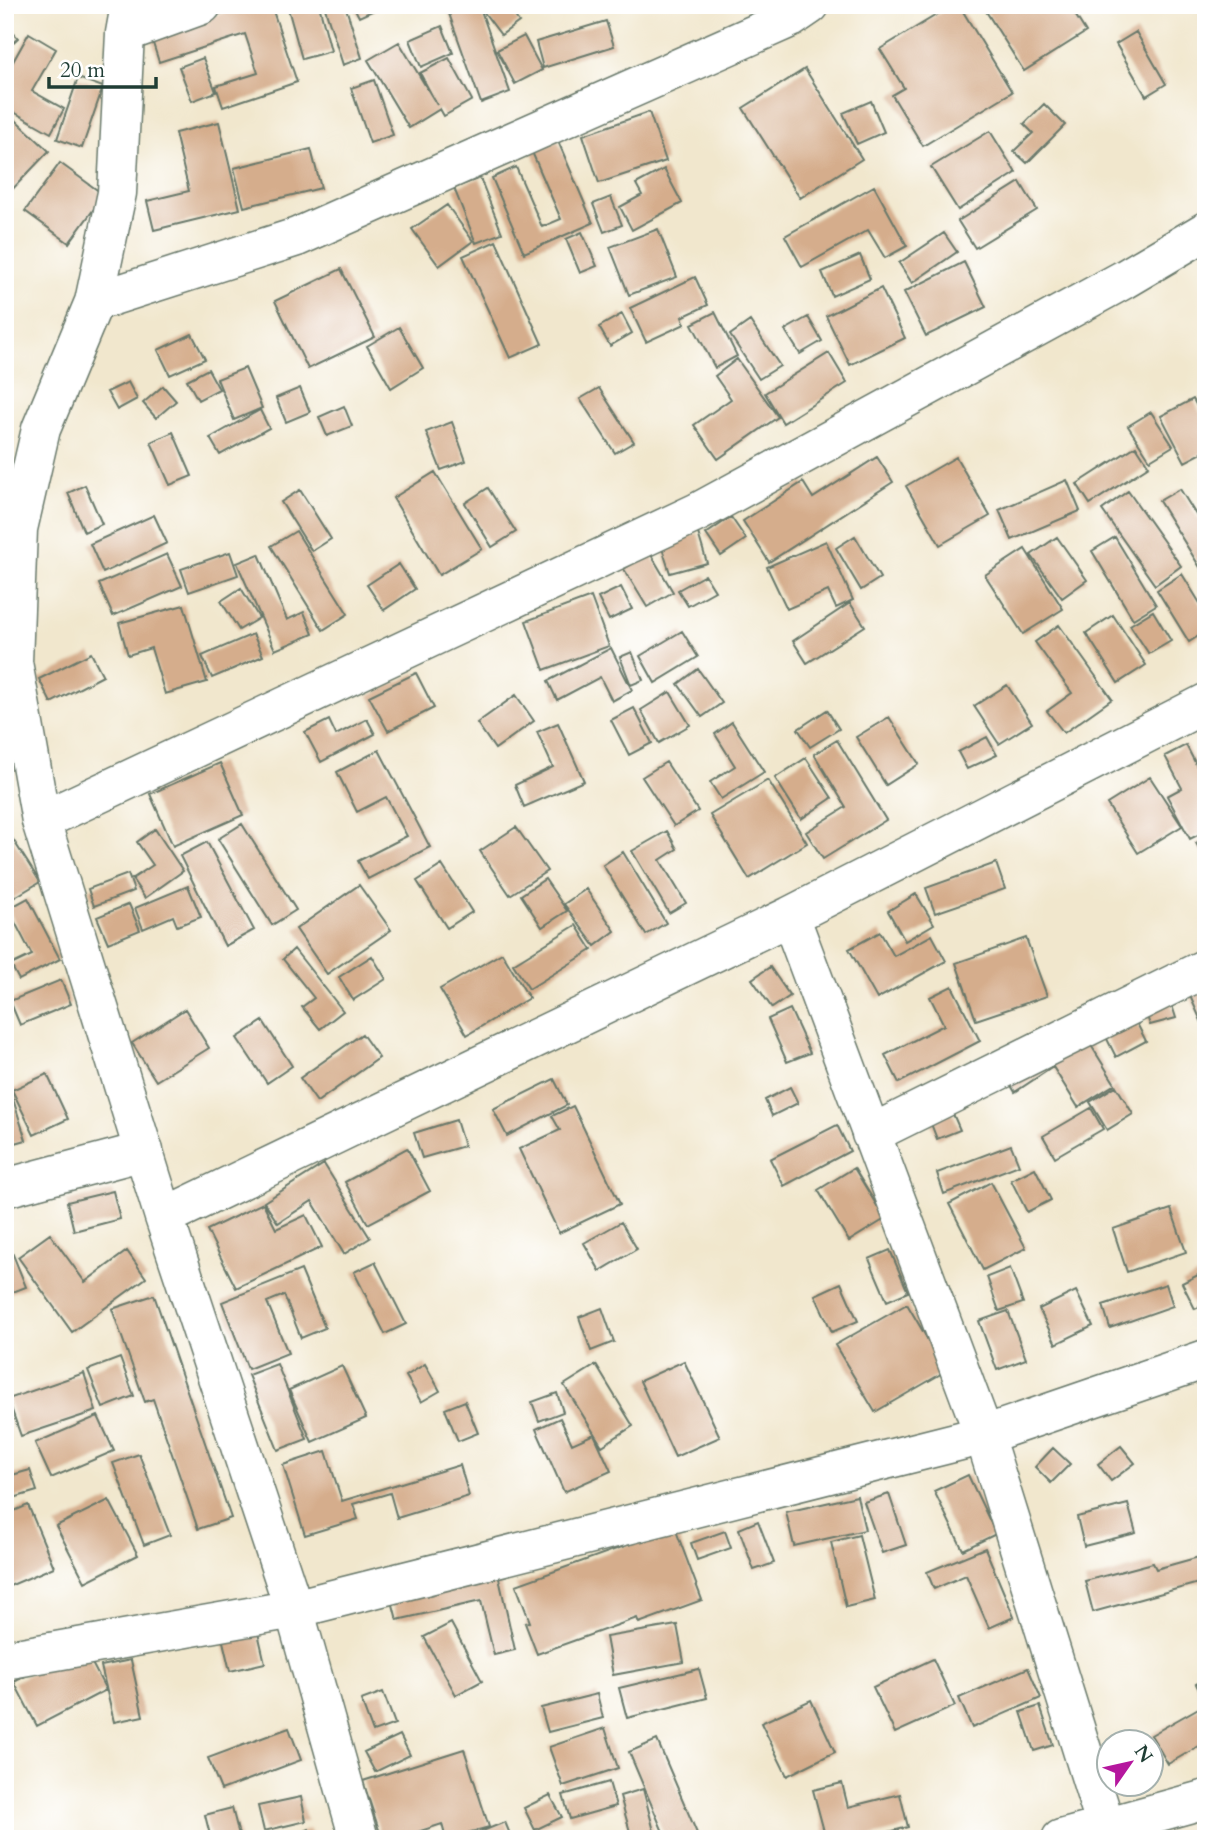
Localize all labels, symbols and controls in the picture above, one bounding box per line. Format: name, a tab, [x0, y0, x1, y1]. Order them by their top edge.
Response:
scale bar	[49, 46, 156, 90]
text: 20 m	[60, 56, 105, 85]
north arrow	[1096, 1728, 1166, 1798]
text: N	[1128, 1740, 1159, 1769]

